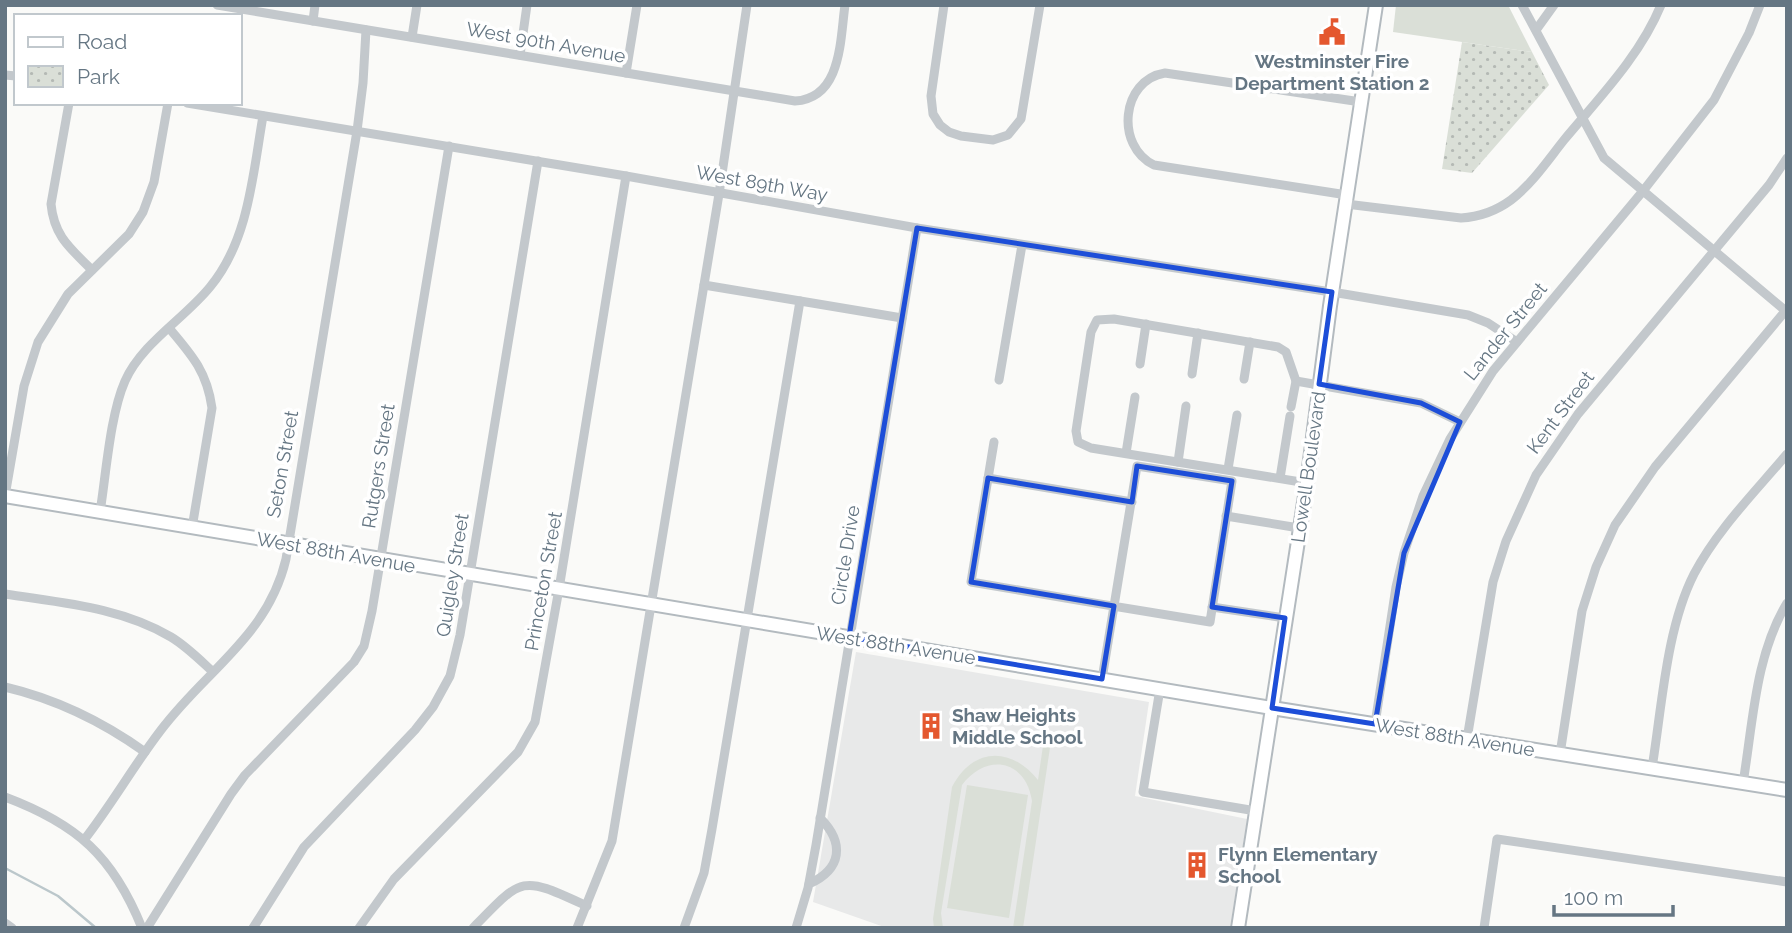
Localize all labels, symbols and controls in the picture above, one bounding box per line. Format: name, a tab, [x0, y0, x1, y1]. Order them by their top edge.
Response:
legend	[14, 14, 242, 105]
street label: West 90th Avenue	[465, 17, 627, 67]
public building icon: Westminster Fire Department Station 2	[1317, 17, 1347, 47]
text: Road	[77, 29, 127, 54]
place label: Westminster Fire Department Station 2	[1235, 50, 1429, 94]
text: Park	[77, 64, 120, 89]
street label: West 89th Way	[694, 161, 830, 205]
street label: Lander Street	[1459, 277, 1551, 384]
street label: Kent Street	[1522, 366, 1599, 458]
street label: Lowell Boulevard	[1286, 390, 1330, 544]
street label: Rutgers Street	[357, 401, 399, 530]
street label: Seton Street	[262, 408, 302, 519]
street label: Circle Drive	[826, 504, 864, 606]
street label: Princeton Street	[520, 509, 566, 652]
street label: Quigley Street	[431, 511, 473, 638]
street label: West 88th Avenue	[255, 527, 417, 577]
street label: West 88th Avenue	[815, 622, 977, 668]
place label: Shaw Heights Middle School	[952, 704, 1084, 748]
building icon: Shaw Heights Middle School	[916, 711, 946, 741]
street label: West 88th Avenue	[1374, 714, 1536, 760]
place label: Flynn Elementary School	[1218, 843, 1378, 887]
building icon: Flynn Elementary School	[1182, 850, 1212, 880]
scale bar	[1554, 874, 1673, 918]
text: 100 m	[1564, 885, 1623, 910]

